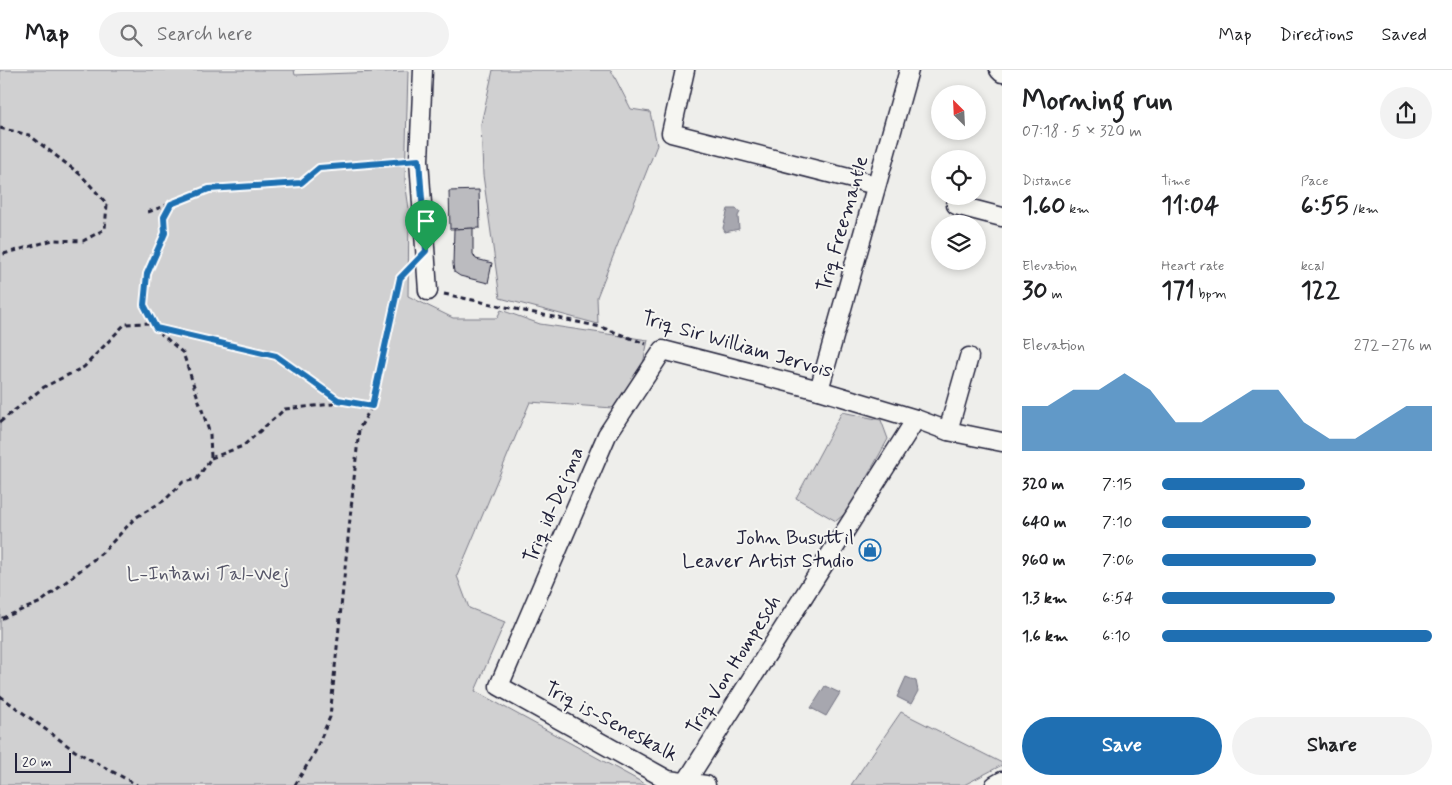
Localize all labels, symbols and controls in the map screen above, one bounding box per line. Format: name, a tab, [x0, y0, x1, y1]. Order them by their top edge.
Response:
search box	[99, 12, 449, 57]
text: Map	[25, 19, 69, 50]
icon: search	[117, 21, 145, 49]
text: Search here	[157, 22, 253, 47]
text: Map	[1219, 23, 1252, 47]
text: Directions	[1280, 23, 1354, 47]
text: Saved	[1382, 23, 1427, 47]
text: Morning run	[1022, 83, 1173, 120]
north arrow	[931, 85, 986, 140]
map controls	[931, 85, 986, 270]
button: share	[1380, 87, 1432, 139]
text: 07:18 · 5 × 320 m	[1022, 121, 1142, 142]
button: locate	[931, 150, 986, 205]
street label: Triq Freemantle	[811, 153, 875, 295]
text: Distance	[1022, 172, 1071, 190]
text: Time	[1161, 172, 1191, 190]
text: Pace	[1301, 172, 1329, 190]
text: 1.60	[1022, 190, 1065, 223]
text: 11:04	[1161, 190, 1219, 223]
text: 6:55	[1301, 190, 1348, 223]
pin	[405, 200, 447, 251]
text: km	[1065, 200, 1090, 218]
text: /km	[1348, 200, 1379, 218]
icon: arrive	[412, 207, 440, 235]
button: layers	[931, 215, 986, 270]
text: Elevation	[1022, 257, 1077, 275]
text: Heart rate	[1161, 257, 1224, 275]
text: kcal	[1301, 257, 1324, 275]
text: 30	[1022, 275, 1048, 308]
text: 171	[1161, 275, 1195, 308]
text: 122	[1301, 275, 1340, 308]
text: m	[1048, 285, 1063, 303]
text: bpm	[1195, 285, 1227, 303]
street label: Triq Sir William Jervois	[638, 305, 836, 385]
text: Elevation	[1022, 335, 1085, 356]
text: 272–276 m	[1354, 335, 1432, 356]
street label: Triq id-Dejma	[517, 443, 591, 567]
text: 320 m	[1022, 474, 1064, 495]
text: 7:15	[1102, 474, 1132, 495]
text: 640 m	[1022, 512, 1067, 533]
text: 7:10	[1102, 512, 1132, 533]
place label: John Busuttil Leaver Artist Studio	[682, 525, 854, 575]
shop icon: John Busuttil Leaver Artist Studio	[858, 538, 882, 562]
text: 960 m	[1022, 550, 1065, 571]
text: 7:06	[1102, 550, 1134, 571]
park label: L-Inħawi Tal-Wej	[127, 561, 289, 588]
text: 1.3 km	[1022, 588, 1067, 609]
text: 6:54	[1102, 588, 1134, 609]
street label: Triq Von Hompesch	[680, 590, 788, 740]
text: 1.6 km	[1022, 626, 1068, 647]
text: 6:10	[1102, 626, 1131, 647]
street label: Triq is-Seneskalk	[540, 675, 683, 769]
button: Save	[1022, 717, 1222, 775]
button: Share	[1232, 717, 1432, 775]
scale bar	[15, 750, 71, 773]
text: 20 m	[22, 753, 52, 771]

